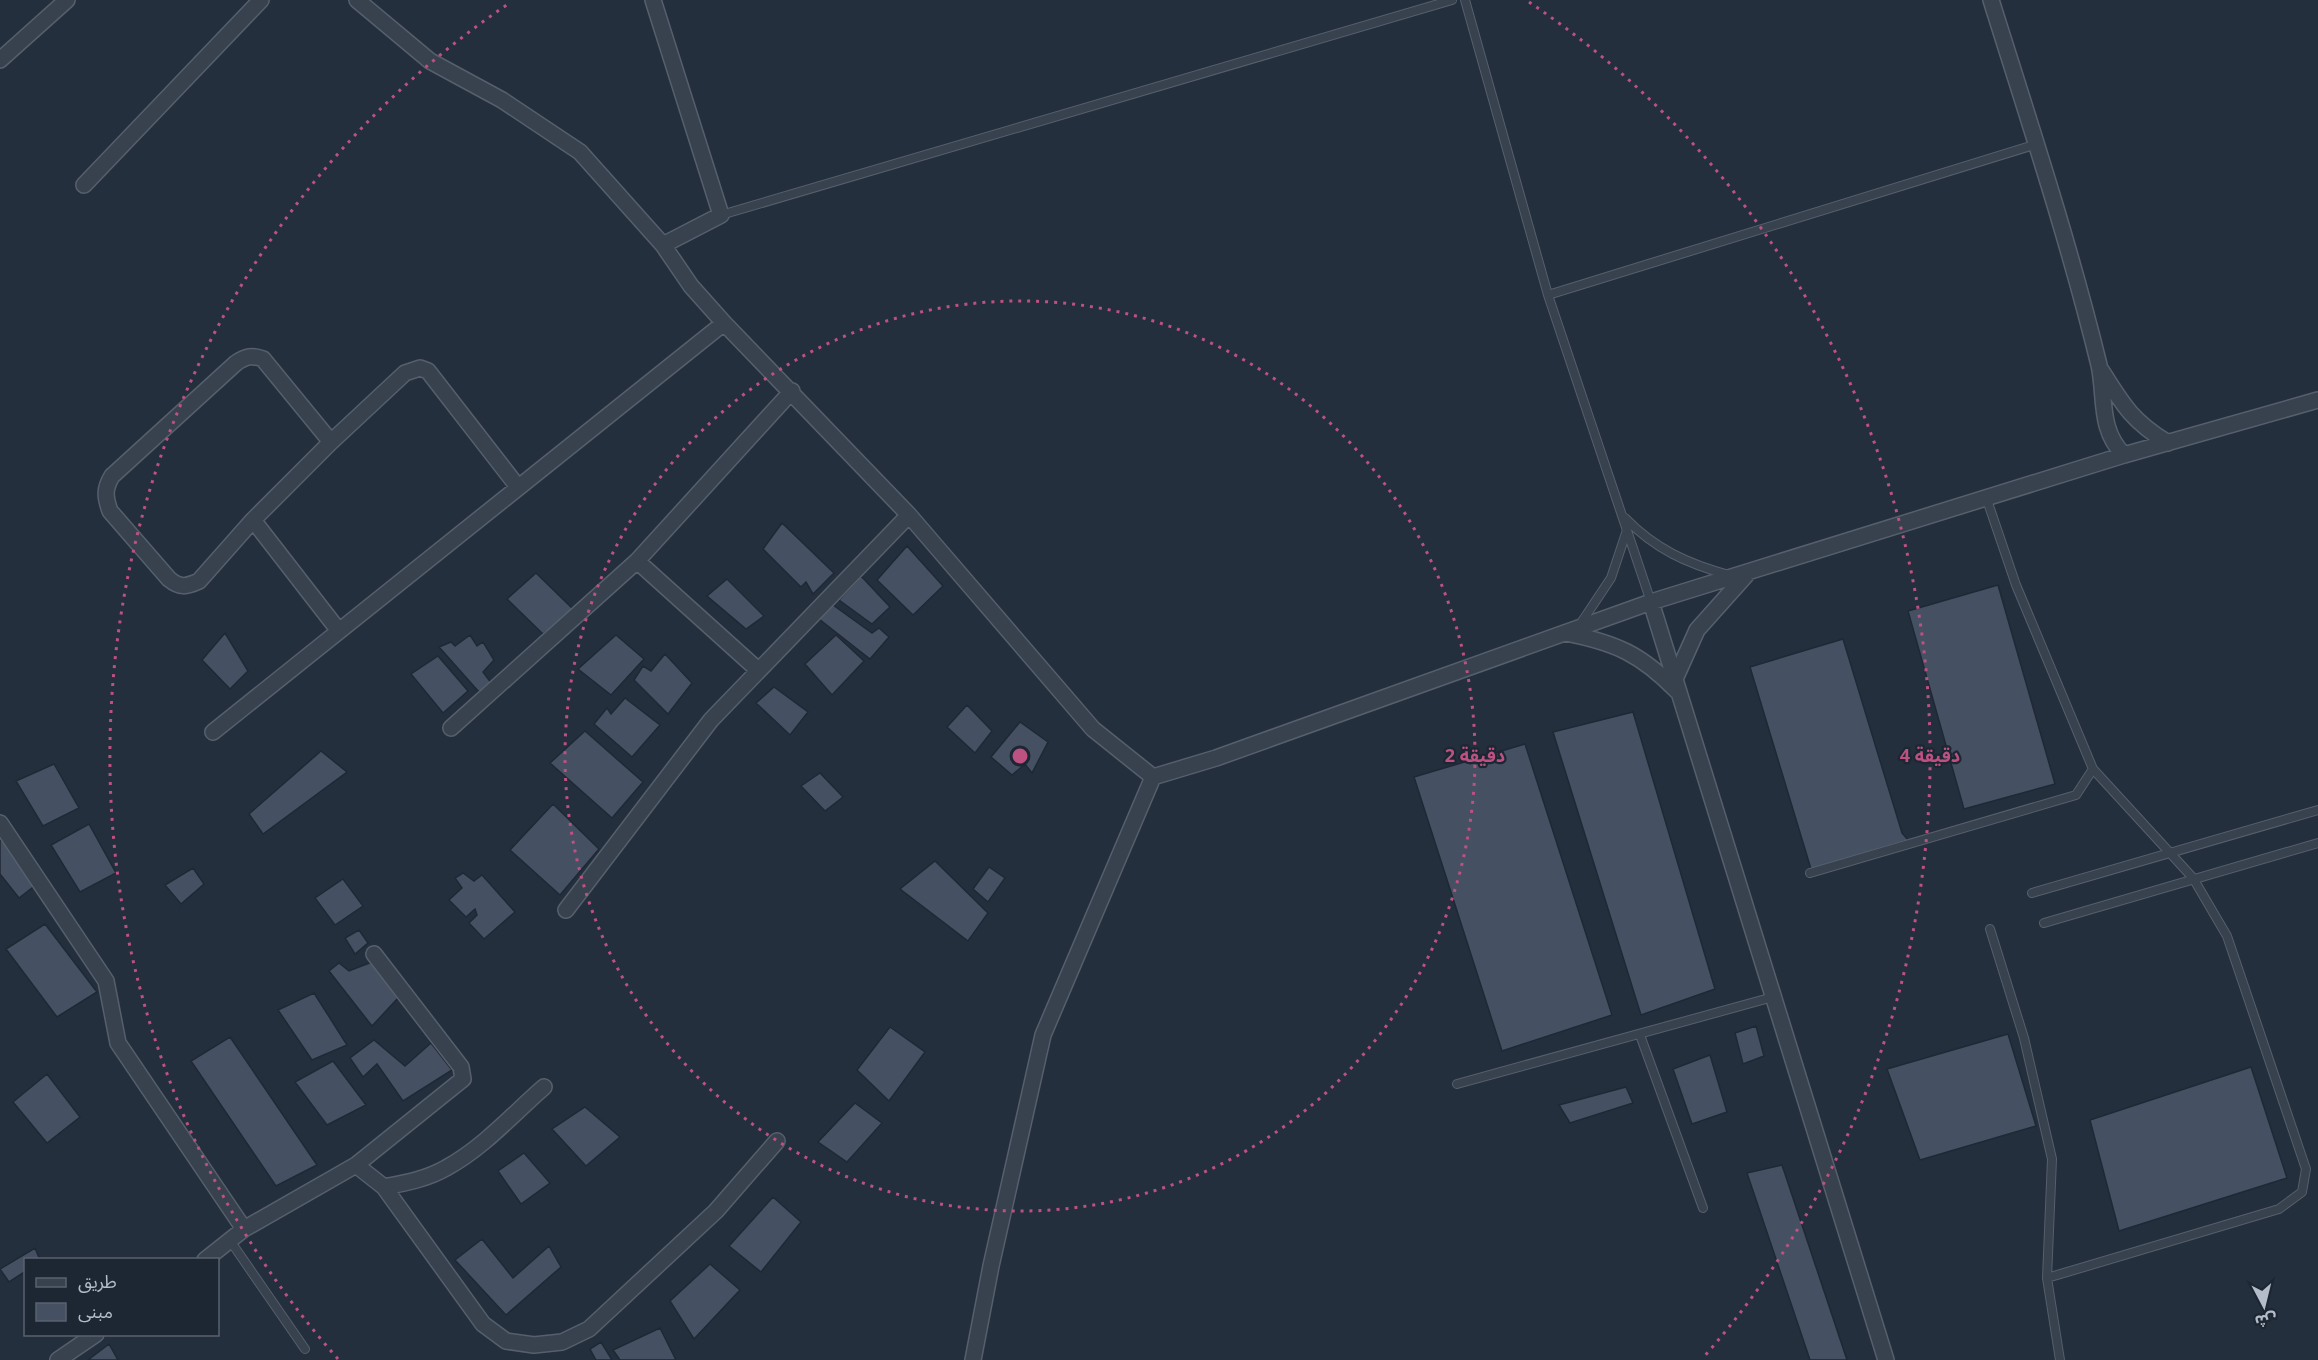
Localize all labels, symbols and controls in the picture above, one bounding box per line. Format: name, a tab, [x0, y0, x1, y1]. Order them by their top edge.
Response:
text: 2 دقيقة	[1445, 743, 1505, 767]
text: 4 دقيقة	[1900, 743, 1960, 767]
centre of rings	[1010, 746, 1030, 766]
legend	[24, 1258, 219, 1336]
text: طريق	[78, 1269, 117, 1293]
north arrow	[2234, 1276, 2294, 1336]
text: مبنى	[78, 1299, 113, 1323]
text: ش	[2254, 1309, 2278, 1333]

